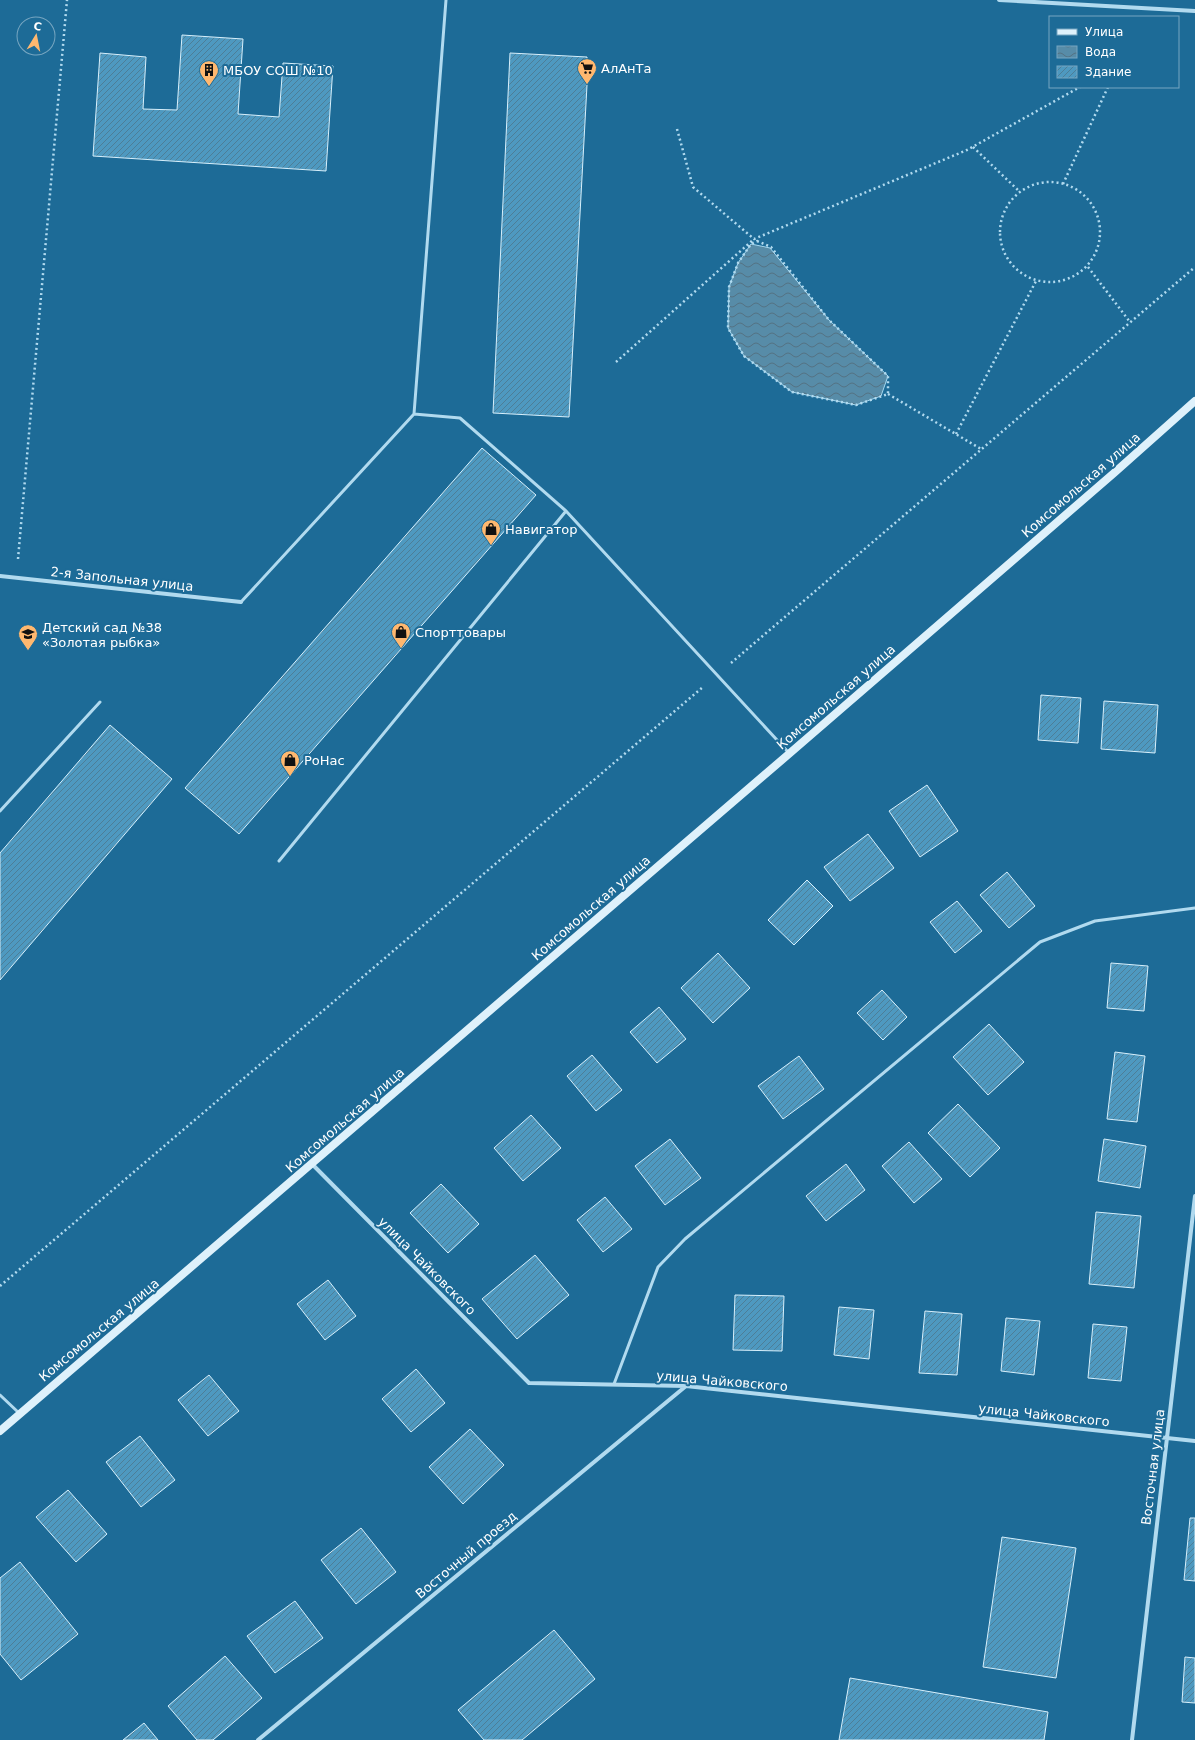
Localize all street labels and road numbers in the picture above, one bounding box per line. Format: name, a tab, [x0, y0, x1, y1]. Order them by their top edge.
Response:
street label: Комсомольская улица	[1019, 429, 1143, 541]
street label: 2-я Запольная улица	[50, 564, 194, 594]
street label: Комсомольская улица	[774, 641, 898, 753]
street label: Комсомольская улица	[529, 852, 653, 964]
street label: Комсомольская улица	[283, 1064, 407, 1176]
street label: улица Чайковского	[375, 1214, 479, 1318]
street label: Комсомольская улица	[36, 1275, 162, 1385]
street label: улица Чайковского	[656, 1368, 788, 1394]
street label: улица Чайковского	[978, 1401, 1110, 1429]
street label: Восточная улица	[1138, 1408, 1168, 1526]
street label: Восточный проезд	[412, 1508, 520, 1602]

